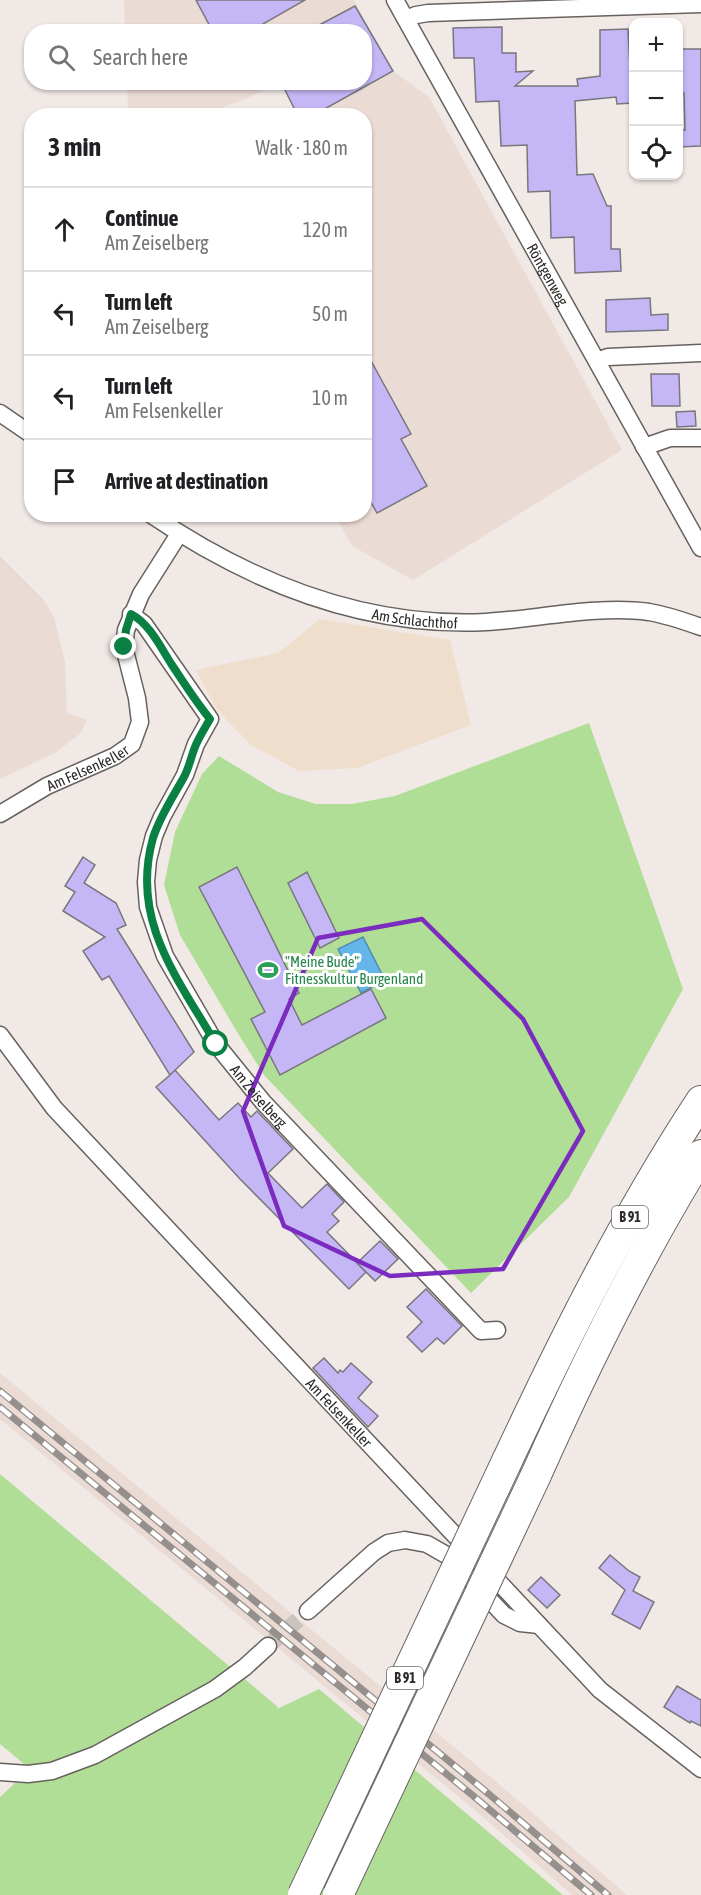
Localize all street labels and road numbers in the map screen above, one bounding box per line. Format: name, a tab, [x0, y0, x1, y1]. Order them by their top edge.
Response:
street label: Röntgenweg	[524, 240, 572, 309]
street label: Am Schlachthof	[371, 605, 458, 631]
street label: Am Felsenkeller	[44, 741, 132, 794]
street label: Am Zeiselberg	[227, 1061, 291, 1131]
road number: B 91	[612, 1206, 648, 1228]
street label: Am Felsenkeller	[303, 1374, 376, 1451]
road number: B 91	[387, 1667, 423, 1689]

